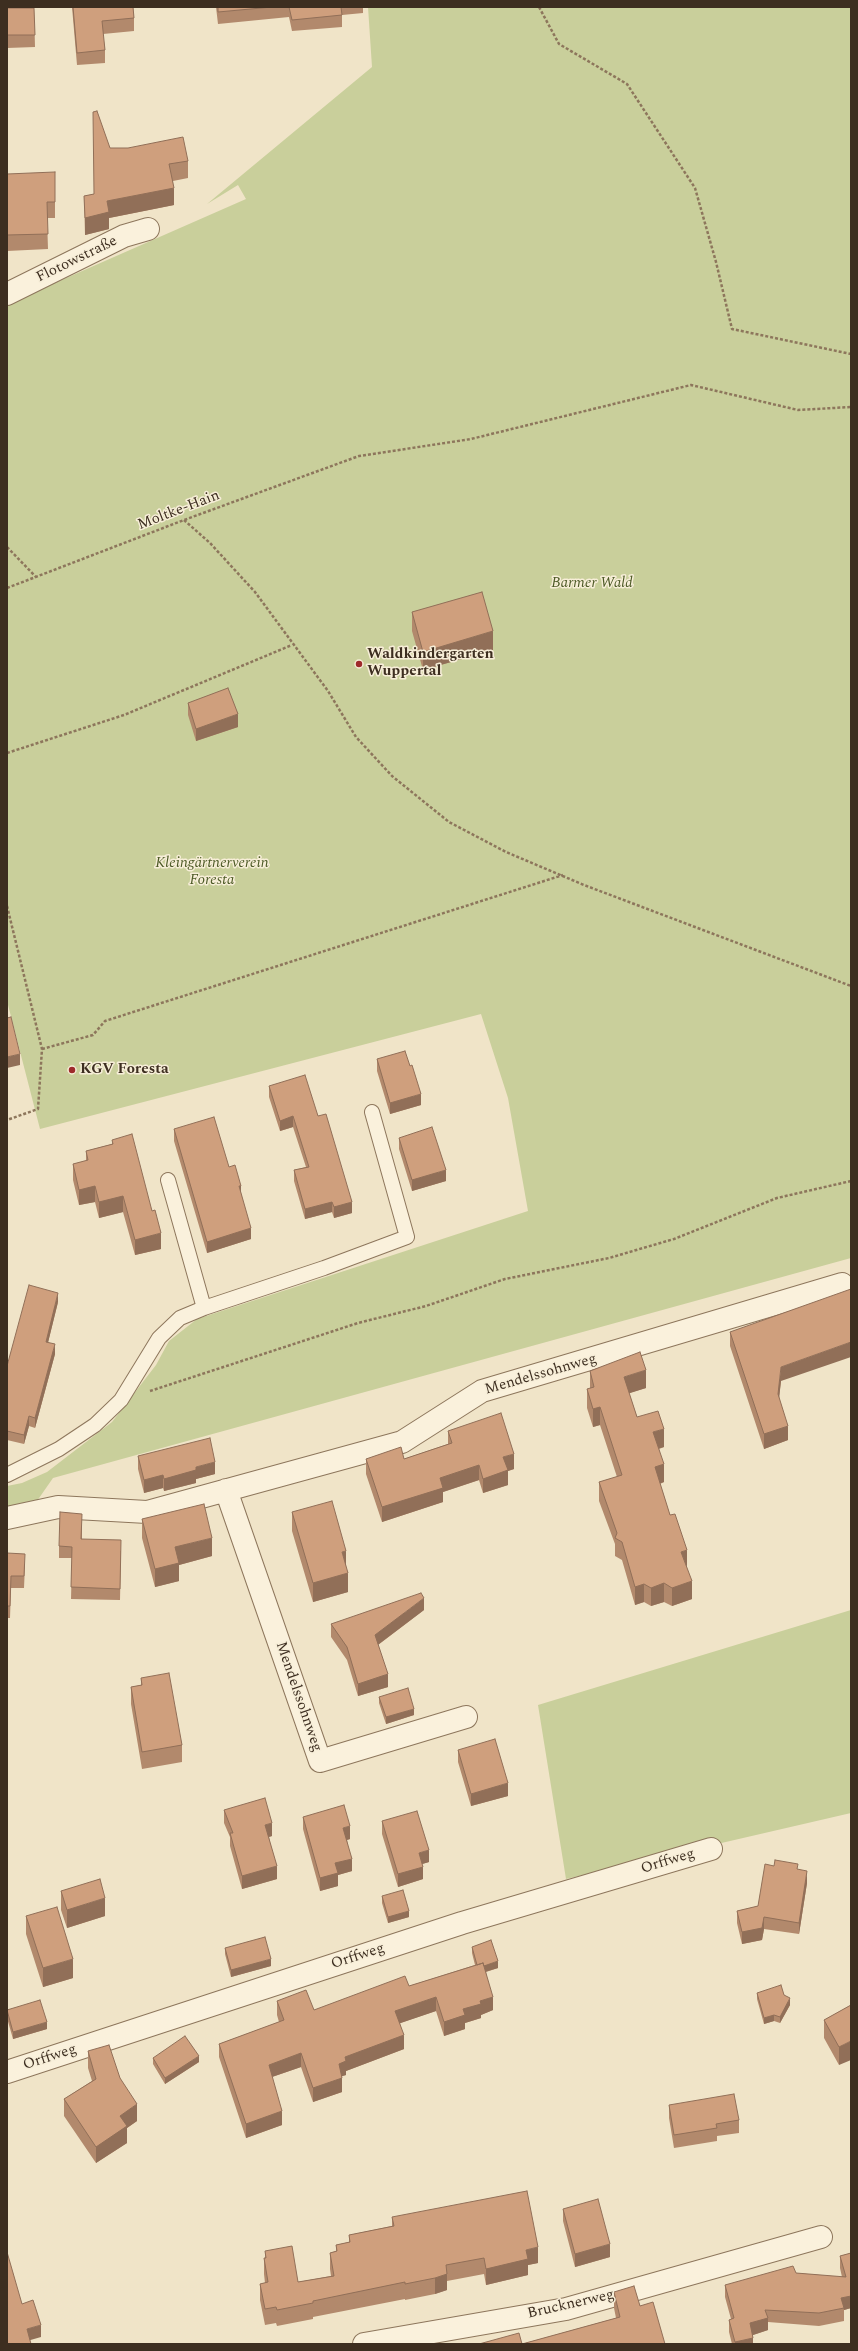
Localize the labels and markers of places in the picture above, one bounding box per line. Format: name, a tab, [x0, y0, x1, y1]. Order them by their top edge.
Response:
place label: Waldkindergarten Wuppertal	[367, 646, 494, 681]
marker: Waldkindergarten Wuppertal	[354, 659, 364, 669]
place label: KGV Foresta	[80, 1061, 169, 1079]
marker: KGV Foresta	[67, 1065, 77, 1075]

